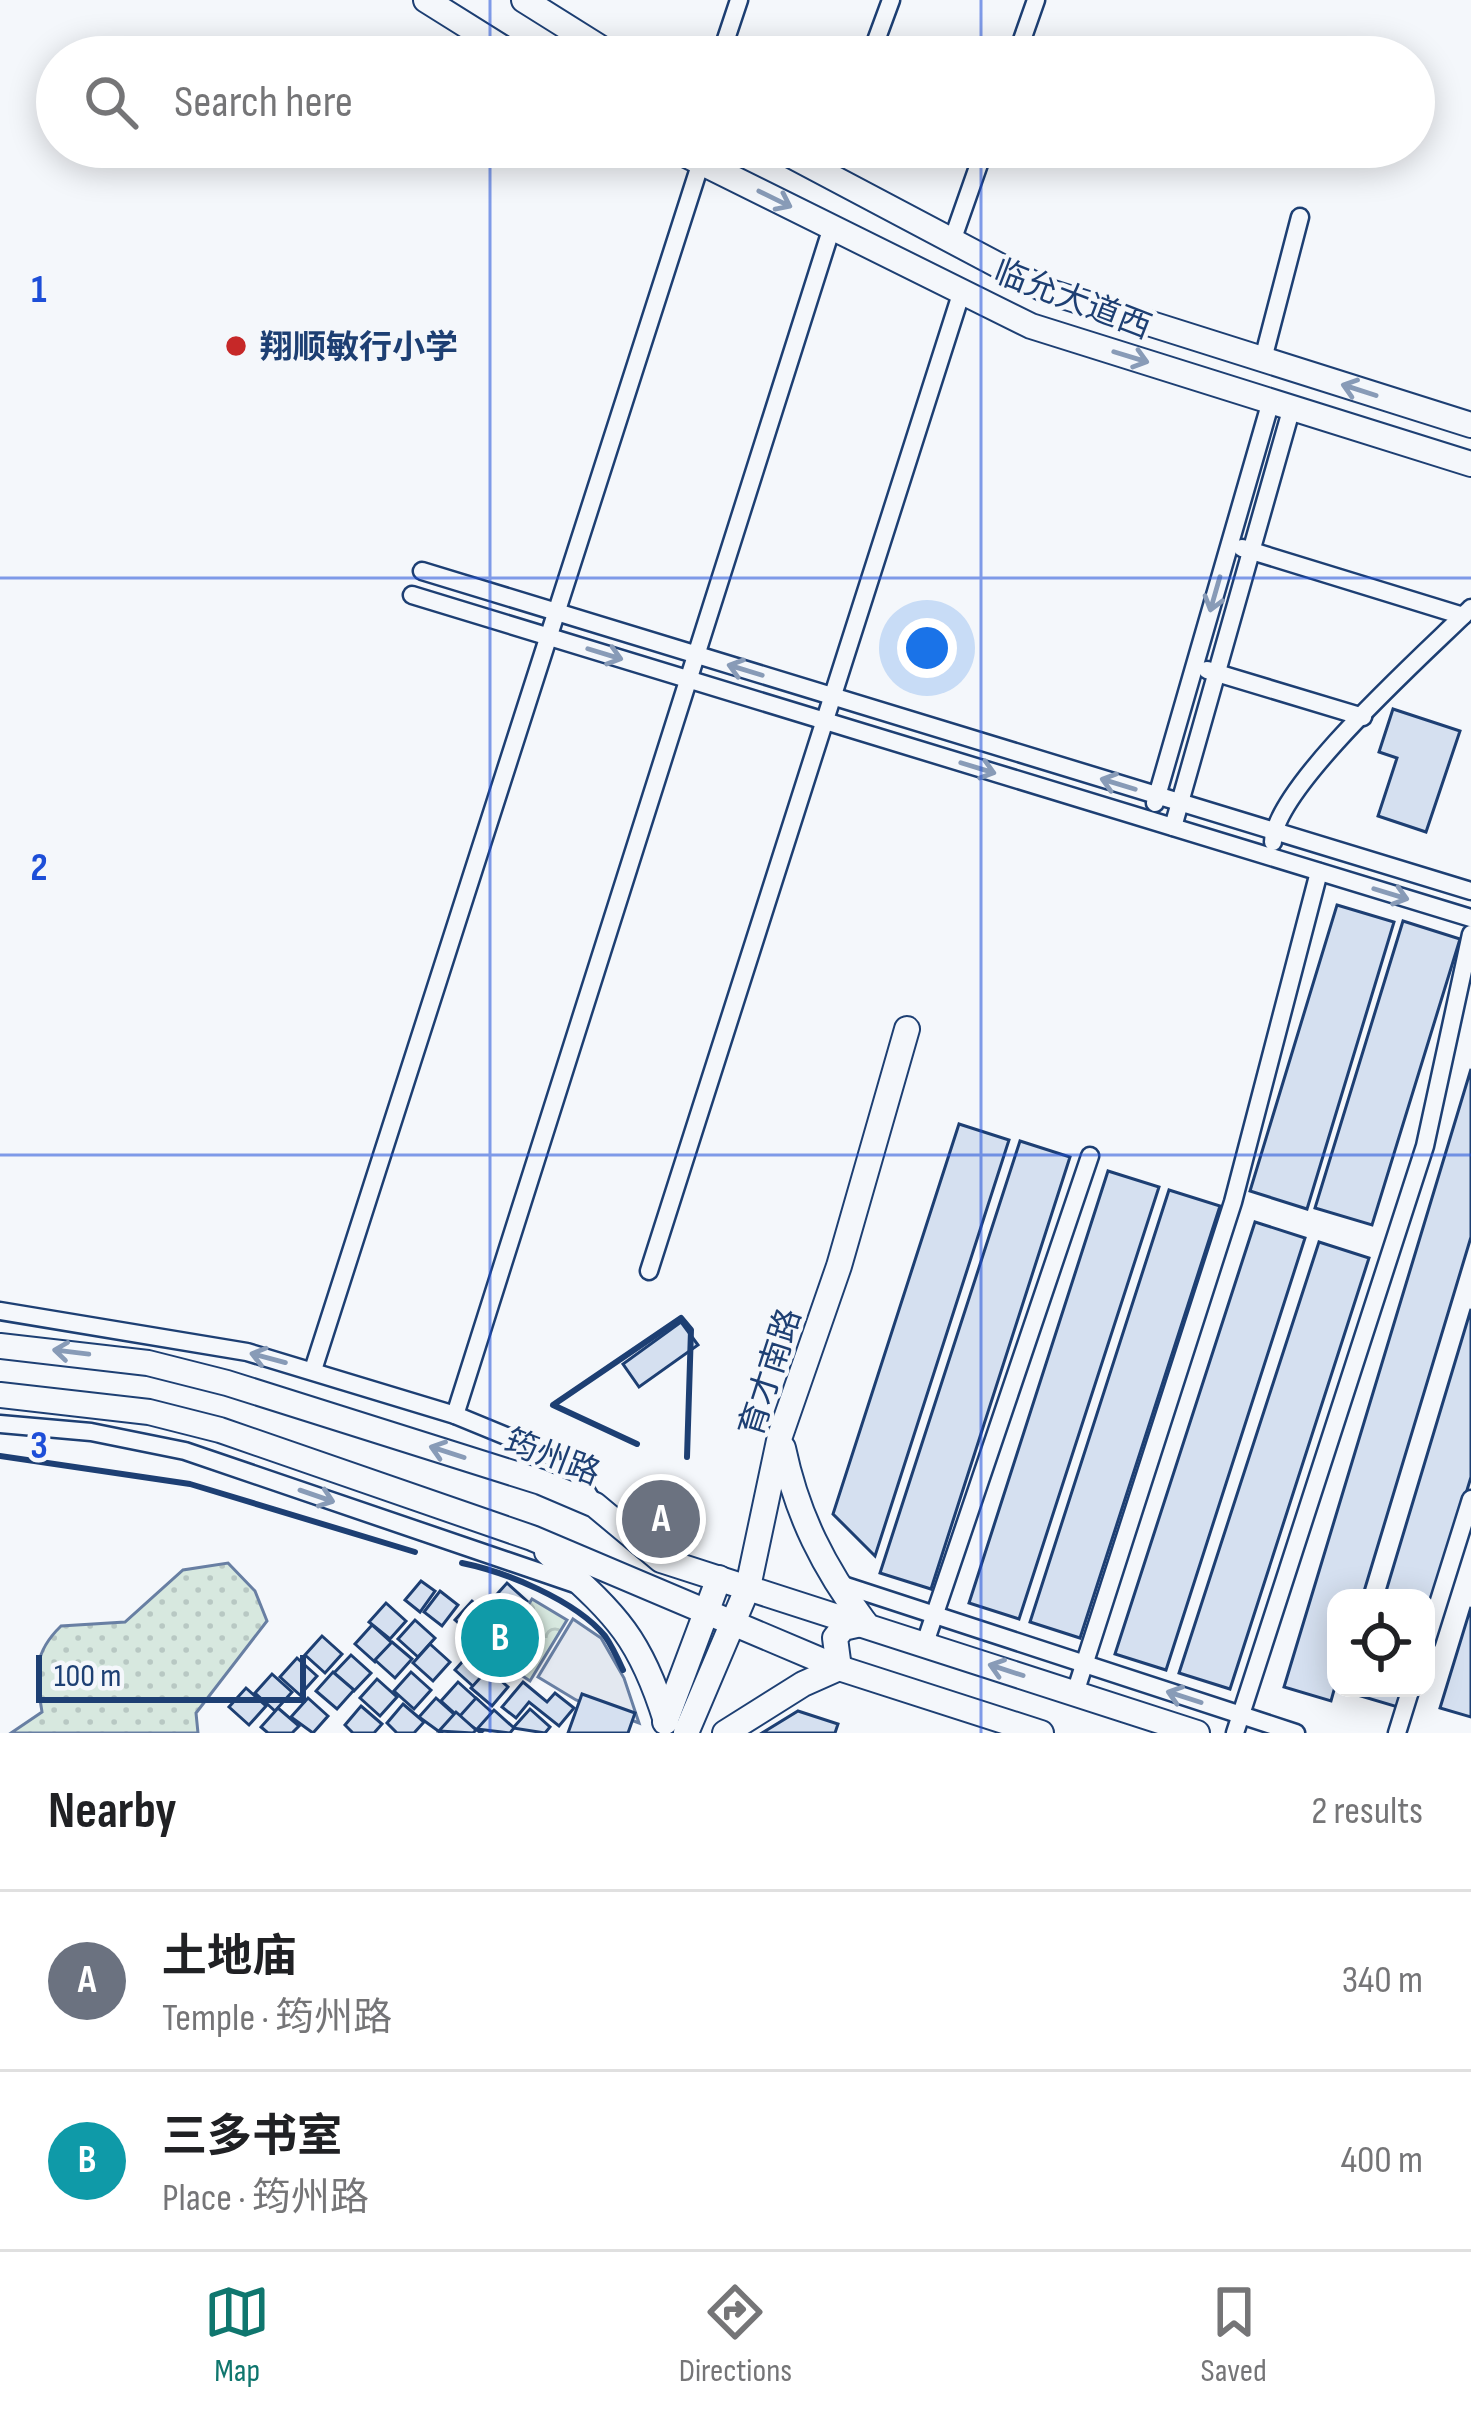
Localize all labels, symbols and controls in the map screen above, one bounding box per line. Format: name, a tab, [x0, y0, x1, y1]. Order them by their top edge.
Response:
search box	[36, 36, 1435, 168]
icon: search	[78, 69, 144, 135]
text: Search here	[174, 75, 353, 130]
one-way arrow	[756, 189, 792, 211]
street label: 临允大道西	[988, 252, 1156, 348]
text: 1	[31, 267, 47, 314]
place label: 翔顺敏行小学	[260, 328, 458, 368]
marker: 翔顺敏行小学	[223, 333, 249, 359]
one-way arrow	[1111, 347, 1149, 369]
one-way arrow	[1341, 378, 1379, 400]
one-way arrow	[1203, 574, 1225, 612]
your location	[897, 618, 957, 678]
one-way arrow	[585, 644, 623, 666]
one-way arrow	[727, 657, 765, 679]
one-way arrow	[958, 758, 996, 780]
one-way arrow	[1100, 772, 1138, 794]
text: 2	[30, 845, 48, 892]
one-way arrow	[1371, 884, 1409, 906]
street label: 育才南路	[731, 1304, 810, 1442]
one-way arrow	[52, 1341, 91, 1363]
one-way arrow	[249, 1345, 287, 1367]
street label: 筠州路	[499, 1421, 606, 1494]
text: 3	[30, 1423, 48, 1470]
one-way arrow	[429, 1440, 467, 1462]
pin: A	[622, 1474, 700, 1564]
one-way arrow	[298, 1487, 335, 1508]
map controls	[1327, 1589, 1435, 1697]
button: locate	[1327, 1589, 1435, 1697]
pin: B	[461, 1593, 539, 1683]
scale bar	[36, 1649, 306, 1702]
text: 100 m	[54, 1656, 121, 1696]
one-way arrow	[988, 1657, 1026, 1679]
one-way arrow	[1166, 1684, 1204, 1706]
text: Nearby	[48, 1781, 177, 1842]
text: 2 results	[1311, 1788, 1423, 1835]
text: 土地庙	[162, 1930, 297, 1985]
text: A	[78, 1957, 96, 2004]
text: 340 m	[1342, 1957, 1423, 2004]
text: Temple · 筠州路	[162, 1995, 392, 2042]
text: 三多书室	[162, 2110, 342, 2165]
text: B	[78, 2137, 96, 2184]
text: 400 m	[1341, 2137, 1423, 2184]
text: Place · 筠州路	[162, 2175, 369, 2222]
tab: Map	[204, 2279, 270, 2391]
tab: Directions	[679, 2279, 792, 2391]
tab: Saved	[1201, 2279, 1267, 2391]

